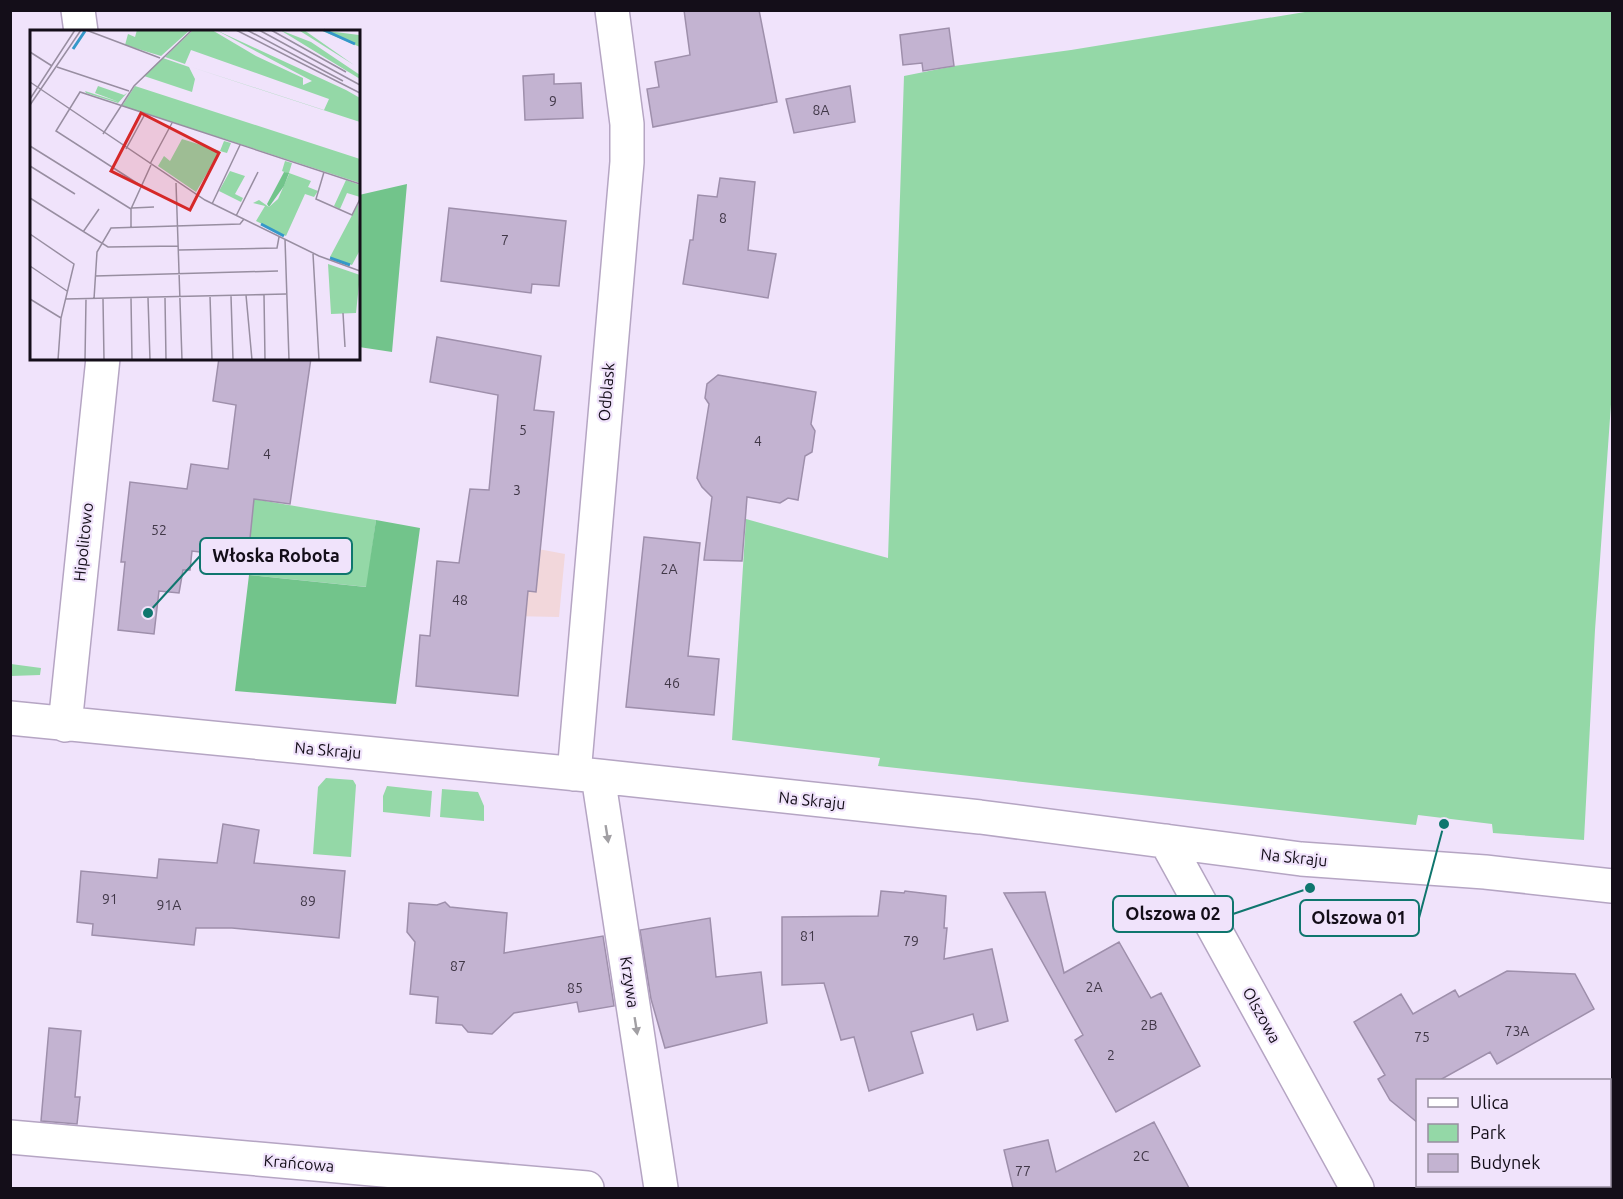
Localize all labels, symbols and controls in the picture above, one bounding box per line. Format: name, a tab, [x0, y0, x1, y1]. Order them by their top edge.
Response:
inset map	[30, 30, 360, 360]
house number: 9	[549, 93, 557, 109]
house number: 8A	[813, 102, 830, 118]
house number: 8	[719, 210, 727, 226]
house number: 7	[501, 232, 509, 248]
street label: Odblask	[594, 362, 618, 422]
house number: 5	[519, 422, 527, 438]
house number: 4	[754, 433, 762, 449]
house number: 4	[263, 446, 271, 462]
house number: 3	[513, 482, 521, 498]
street label: Hipolitowo	[70, 502, 96, 582]
house number: 52	[151, 522, 167, 538]
callout: Włoska Robota	[200, 538, 352, 574]
text: Włoska Robota	[212, 545, 340, 565]
house number: 2A	[661, 561, 678, 577]
house number: 48	[452, 592, 468, 608]
house number: 46	[664, 675, 680, 691]
street label: Na Skraju	[294, 738, 362, 762]
street label: Na Skraju	[778, 788, 846, 812]
one-way arrow	[603, 824, 612, 843]
street label: Na Skraju	[1260, 845, 1328, 869]
house number: 91	[102, 891, 118, 907]
house number: 89	[300, 893, 316, 909]
callout: Olszowa 02	[1113, 896, 1233, 932]
house number: 91A	[157, 897, 181, 913]
callout: Olszowa 01	[1300, 900, 1419, 936]
text: Olszowa 02	[1125, 903, 1221, 923]
text: Olszowa 01	[1311, 907, 1407, 927]
house number: 81	[800, 928, 816, 944]
house number: 79	[903, 933, 919, 949]
street label: Krzywa	[617, 955, 643, 1009]
house number: 87	[450, 958, 466, 974]
house number: 2A	[1086, 979, 1103, 995]
house number: 85	[567, 980, 583, 996]
street label: Olszowa	[1239, 984, 1285, 1046]
one-way arrow	[632, 1017, 641, 1036]
house number: 2B	[1141, 1017, 1157, 1033]
house number: 73A	[1505, 1023, 1529, 1039]
house number: 75	[1414, 1029, 1430, 1045]
house number: 2	[1107, 1047, 1115, 1063]
legend	[1416, 1079, 1611, 1187]
text: Ulica	[1470, 1092, 1509, 1112]
text: Park	[1470, 1122, 1506, 1142]
house number: 2C	[1133, 1148, 1150, 1164]
street label: Krańcowa	[263, 1151, 335, 1175]
text: Budynek	[1470, 1152, 1540, 1172]
house number: 77	[1015, 1163, 1031, 1179]

